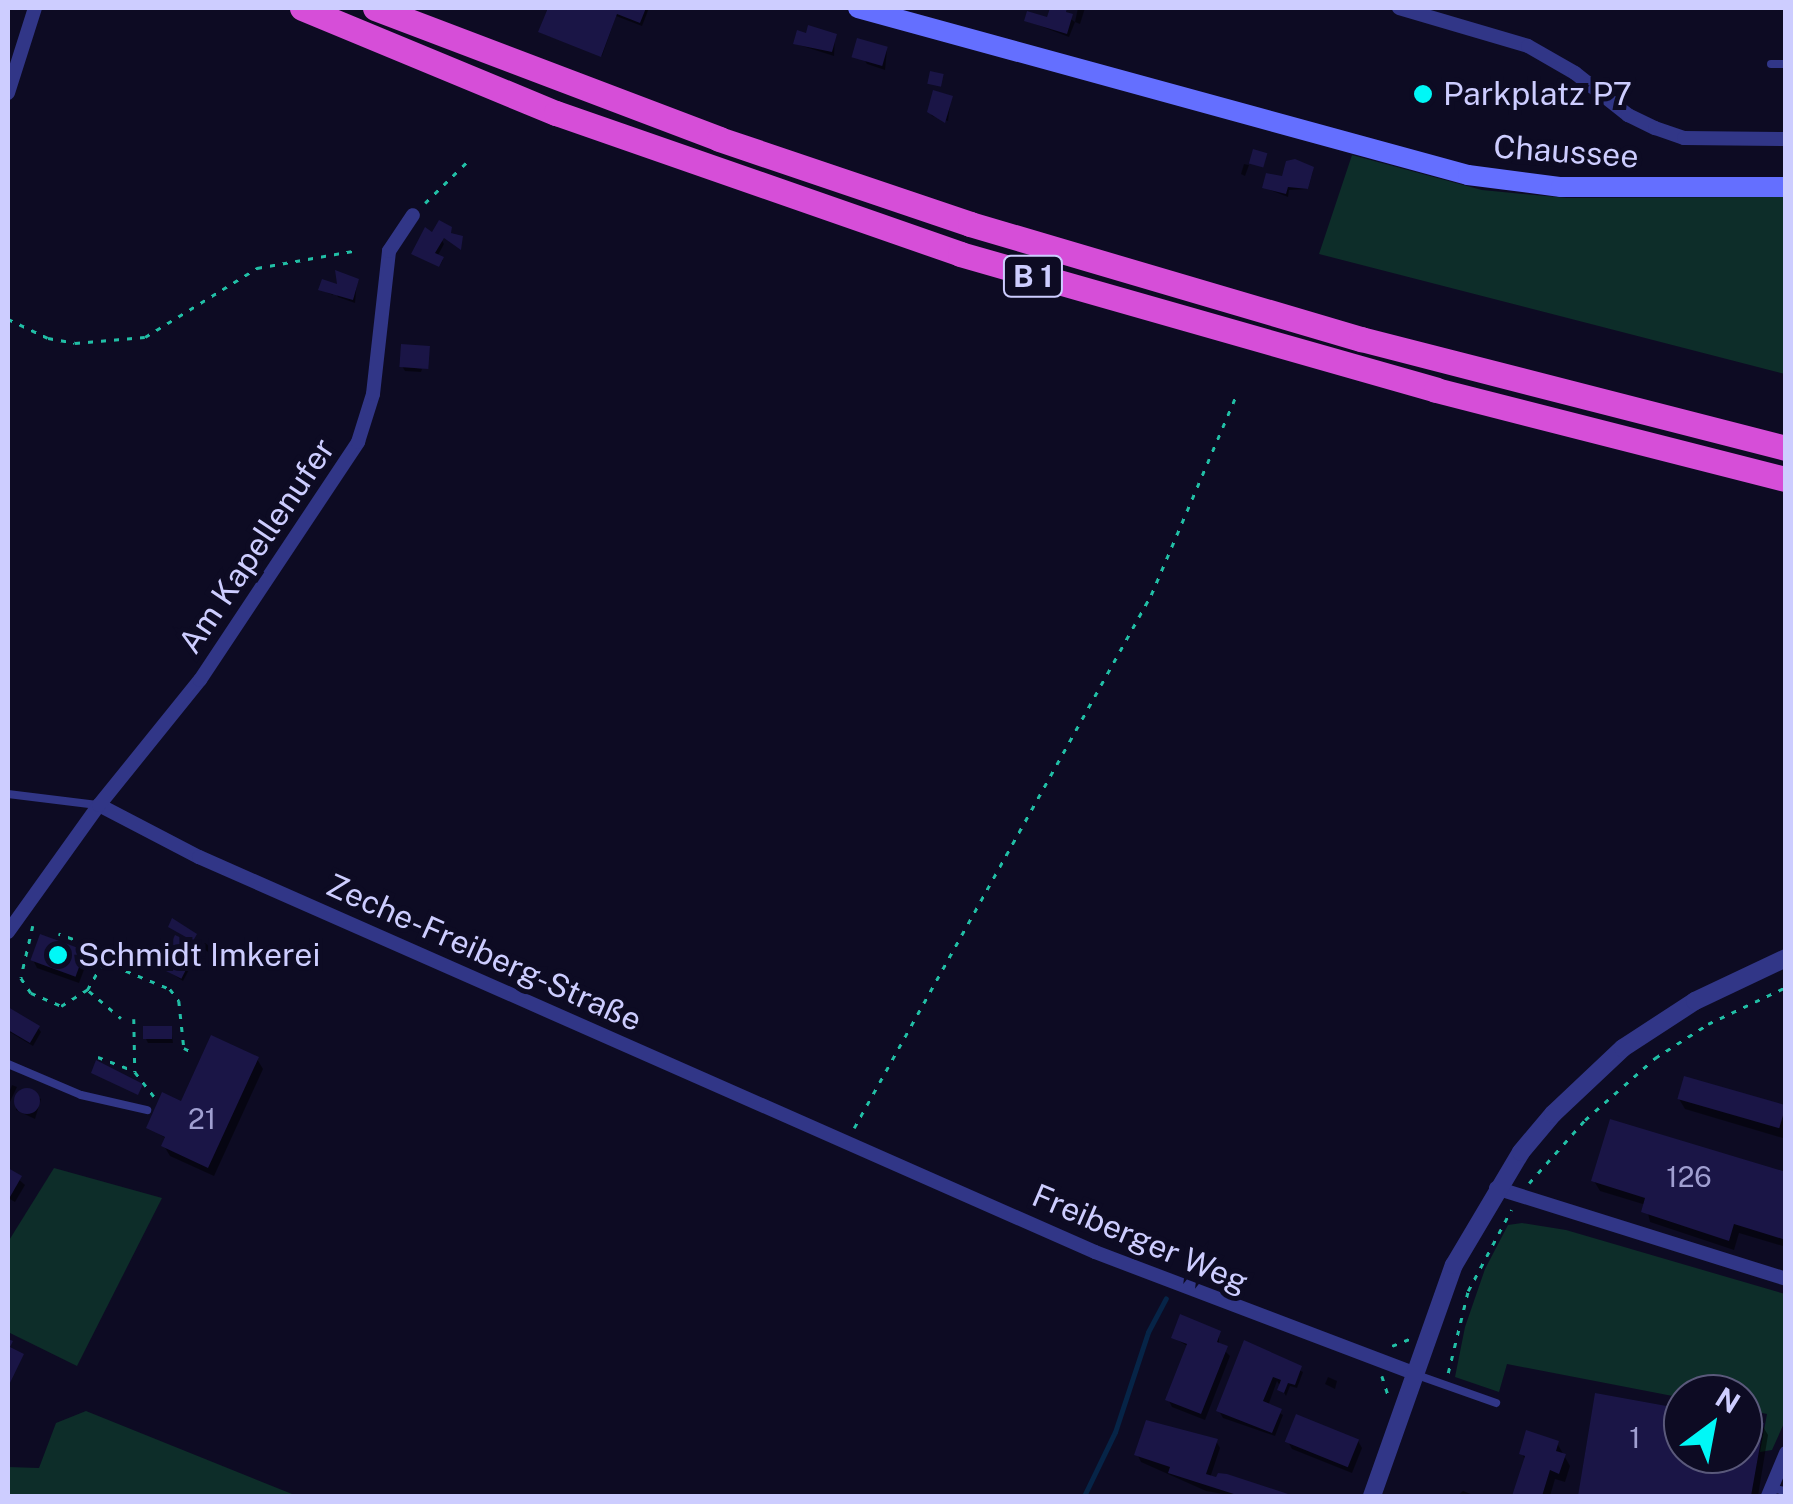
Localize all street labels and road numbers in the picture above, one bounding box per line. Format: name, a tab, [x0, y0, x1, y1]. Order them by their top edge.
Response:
street label: Chaussee	[1492, 128, 1640, 176]
road number: B 1	[1000, 251, 1066, 301]
street label: Am Kapellenufer	[171, 431, 343, 661]
street label: Zeche-Freiberg-Straße	[321, 866, 647, 1040]
street label: Freiberger Weg	[1026, 1176, 1254, 1302]

